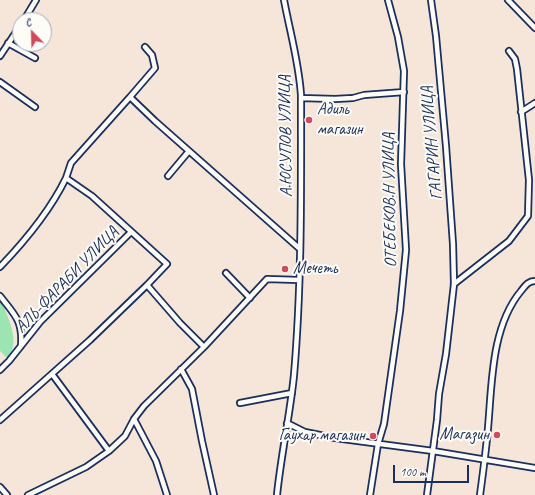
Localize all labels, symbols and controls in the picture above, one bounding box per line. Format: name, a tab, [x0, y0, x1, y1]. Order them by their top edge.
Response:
north arrow	[12, 12, 52, 52]
text: С	[22, 14, 33, 29]
street label: А.ЮСУПОВ УЛИЦА	[275, 75, 297, 197]
street label: ГАГАРИН УЛИЦА	[417, 85, 447, 201]
place label: Адиль магазин	[317, 100, 363, 140]
marker: Адиль магазин	[304, 115, 314, 125]
street label: ОТЕБЕКОВ.Н УЛИЦА	[379, 132, 401, 268]
street label: АЛЬ-ФАРАБИ УЛИЦА	[11, 222, 123, 338]
place label: Мечеть	[293, 259, 338, 279]
marker: Мечеть	[280, 264, 290, 274]
place label: Магазин	[439, 425, 489, 445]
place label: Гаухар магазин	[279, 426, 365, 446]
marker: Магазин	[492, 430, 502, 440]
marker: Гаухар магазин	[368, 431, 378, 441]
scale bar	[395, 457, 471, 483]
text: 100 m	[400, 464, 426, 480]

